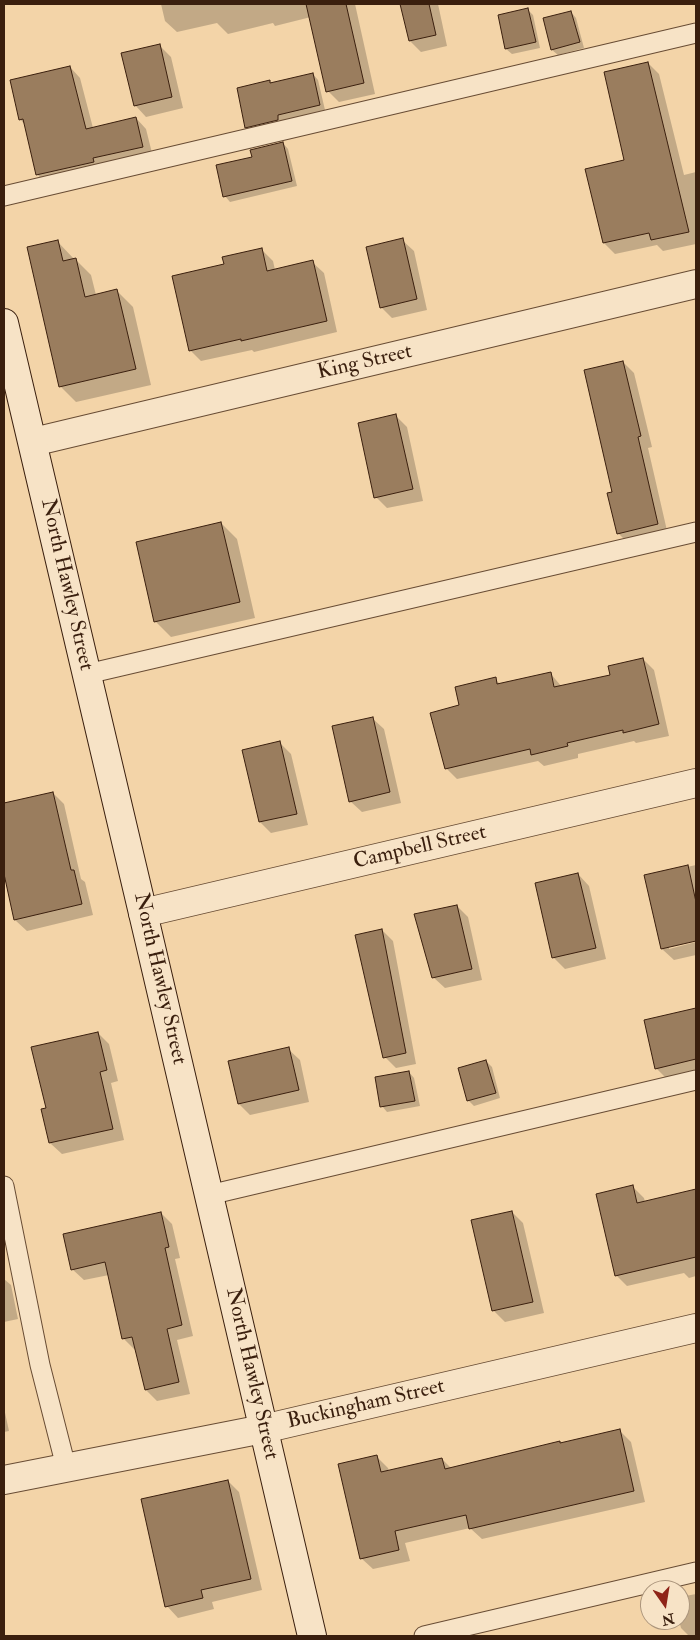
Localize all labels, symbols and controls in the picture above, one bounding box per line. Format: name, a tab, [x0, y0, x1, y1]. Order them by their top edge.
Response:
street label: King Street	[315, 340, 415, 386]
street label: North Hawley Street	[34, 497, 98, 673]
street label: Campbell Street	[351, 820, 489, 876]
street label: North Hawley Street	[127, 891, 191, 1067]
street label: North Hawley Street	[219, 1286, 283, 1462]
street label: Buckingham Street	[285, 1375, 447, 1435]
north arrow	[640, 1580, 690, 1630]
text: N	[660, 1609, 676, 1629]

